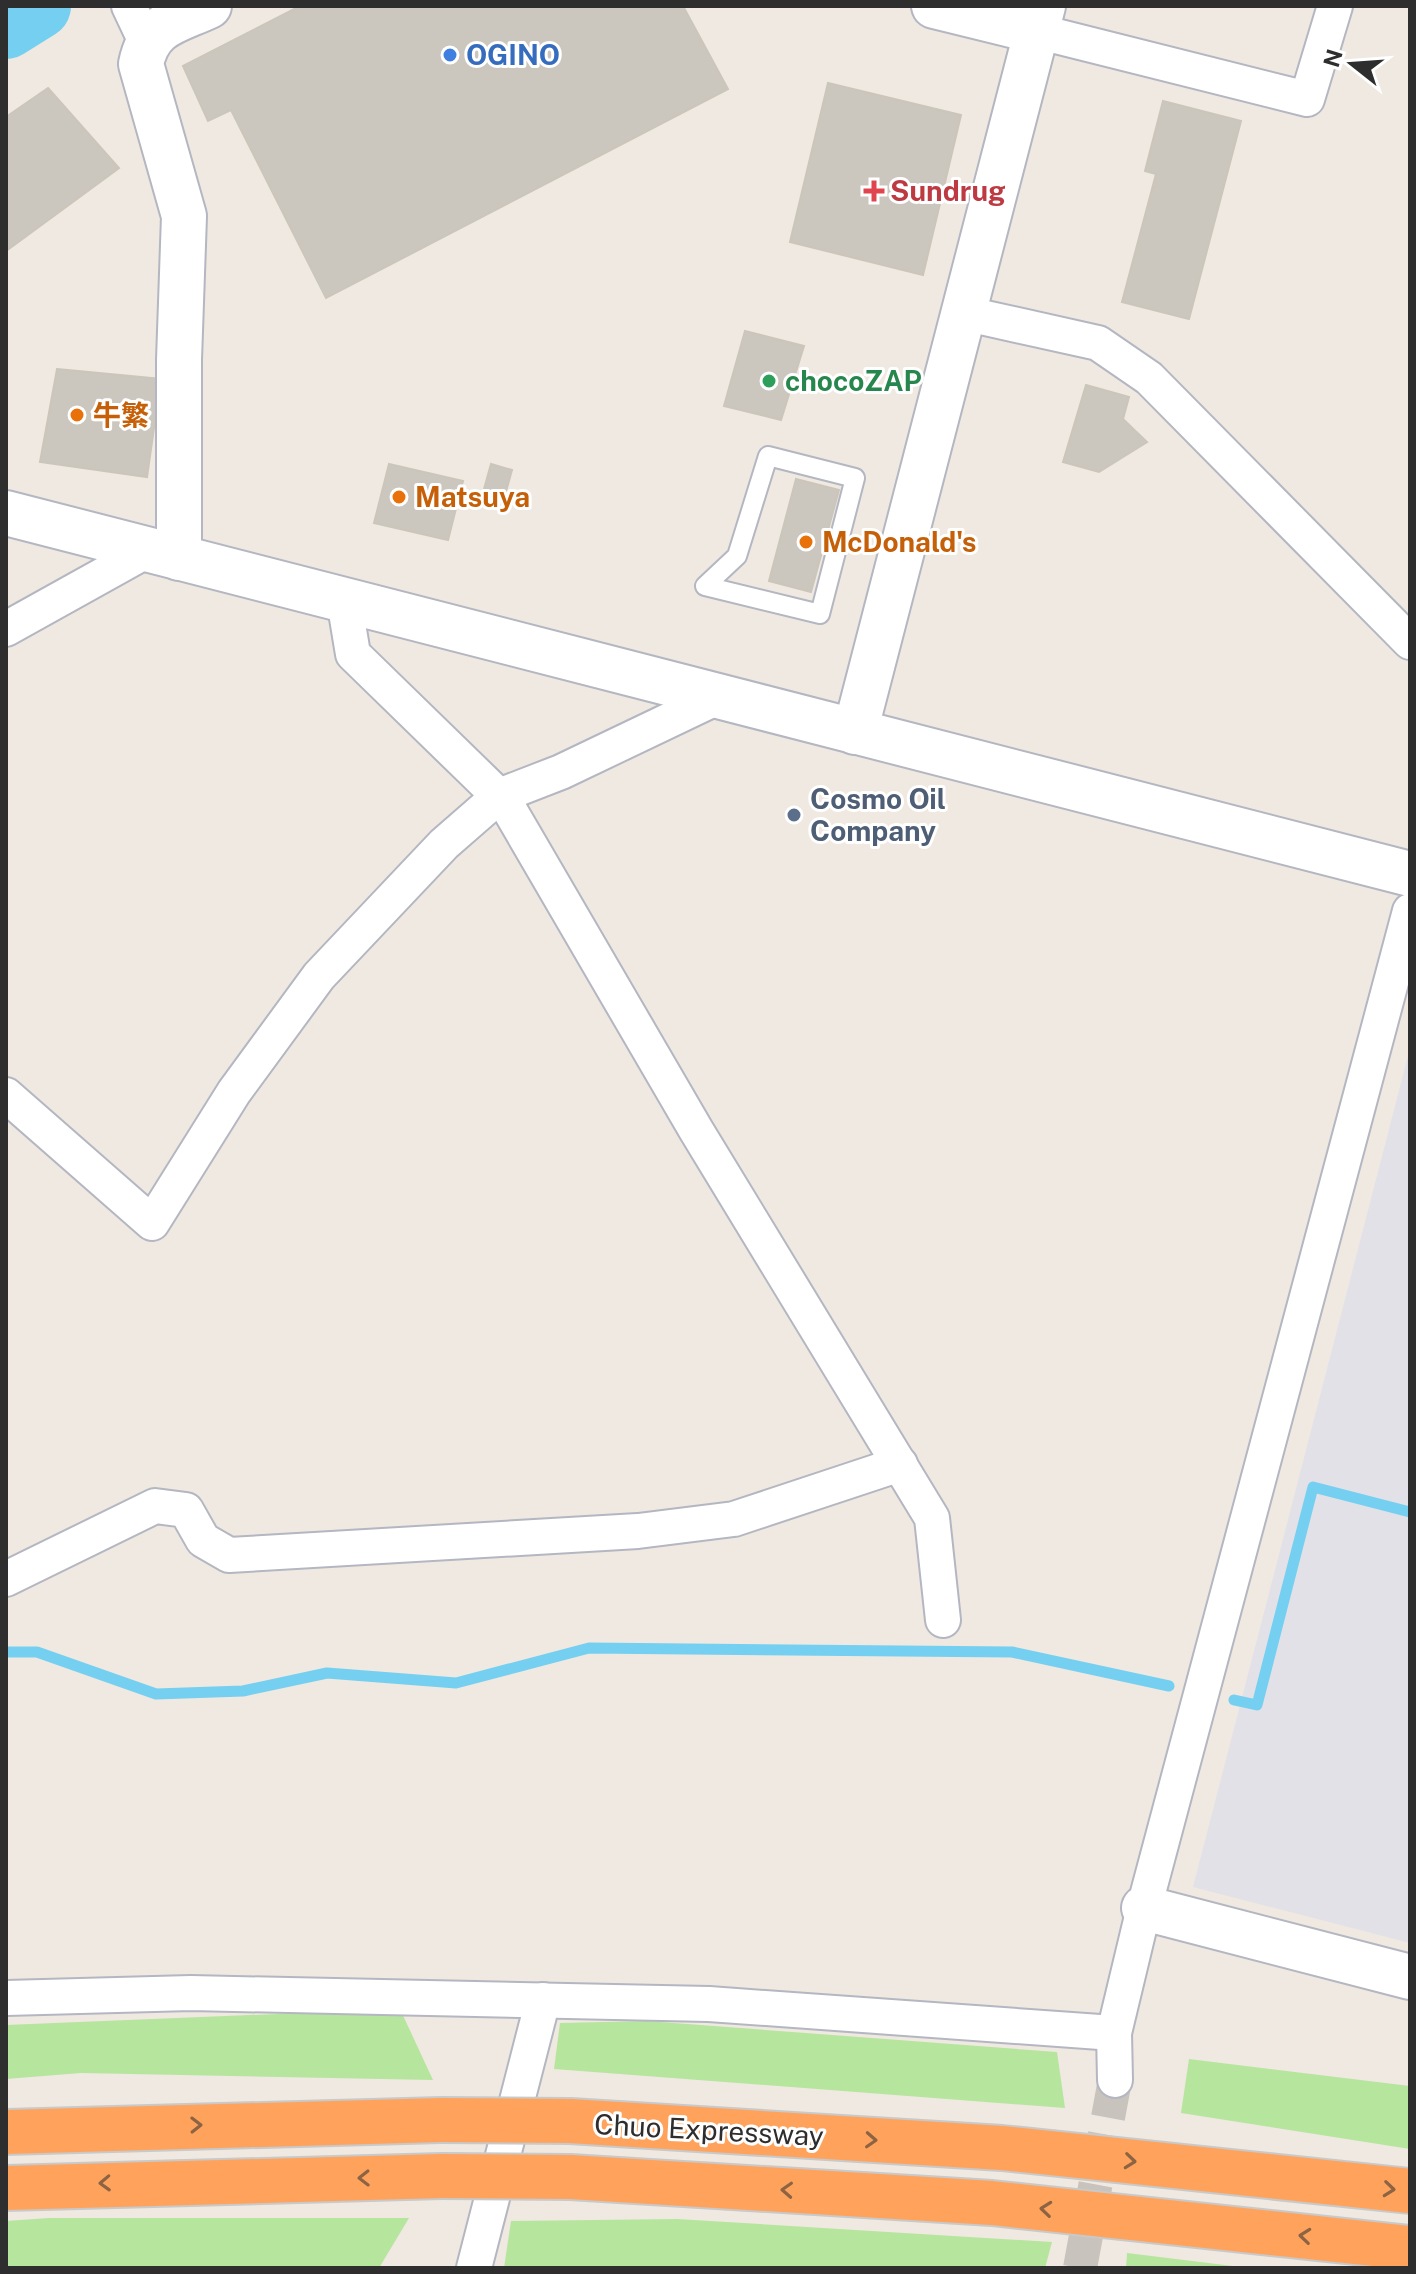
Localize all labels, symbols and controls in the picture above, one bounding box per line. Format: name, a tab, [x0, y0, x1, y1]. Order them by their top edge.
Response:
north arrow	[1312, 24, 1392, 104]
place label: OGINO	[466, 38, 560, 71]
marker: OGINO	[441, 46, 459, 64]
text: N	[1318, 46, 1348, 70]
place label: Sundrug	[890, 174, 1006, 207]
marker: Sundrug	[865, 182, 883, 200]
place label: chocoZAP	[785, 364, 922, 397]
marker: chocoZAP	[760, 372, 778, 390]
place label: 牛繁	[93, 398, 149, 431]
marker: 牛繁	[68, 406, 86, 424]
place label: Matsuya	[415, 480, 530, 513]
marker: Matsuya	[390, 488, 408, 506]
place label: McDonald's	[822, 525, 976, 558]
marker: McDonald's	[797, 533, 815, 551]
place label: Cosmo Oil Company	[810, 782, 946, 847]
marker: Cosmo Oil Company	[785, 806, 803, 824]
street label: Chuo Expressway	[593, 2107, 825, 2152]
one-way arrow	[190, 2117, 203, 2134]
one-way arrow	[865, 2131, 878, 2148]
one-way arrow	[1124, 2153, 1137, 2170]
one-way arrow	[357, 2169, 370, 2186]
one-way arrow	[98, 2174, 111, 2191]
one-way arrow	[1382, 2181, 1395, 2198]
one-way arrow	[780, 2182, 793, 2199]
one-way arrow	[1039, 2200, 1052, 2217]
one-way arrow	[1298, 2228, 1311, 2245]

